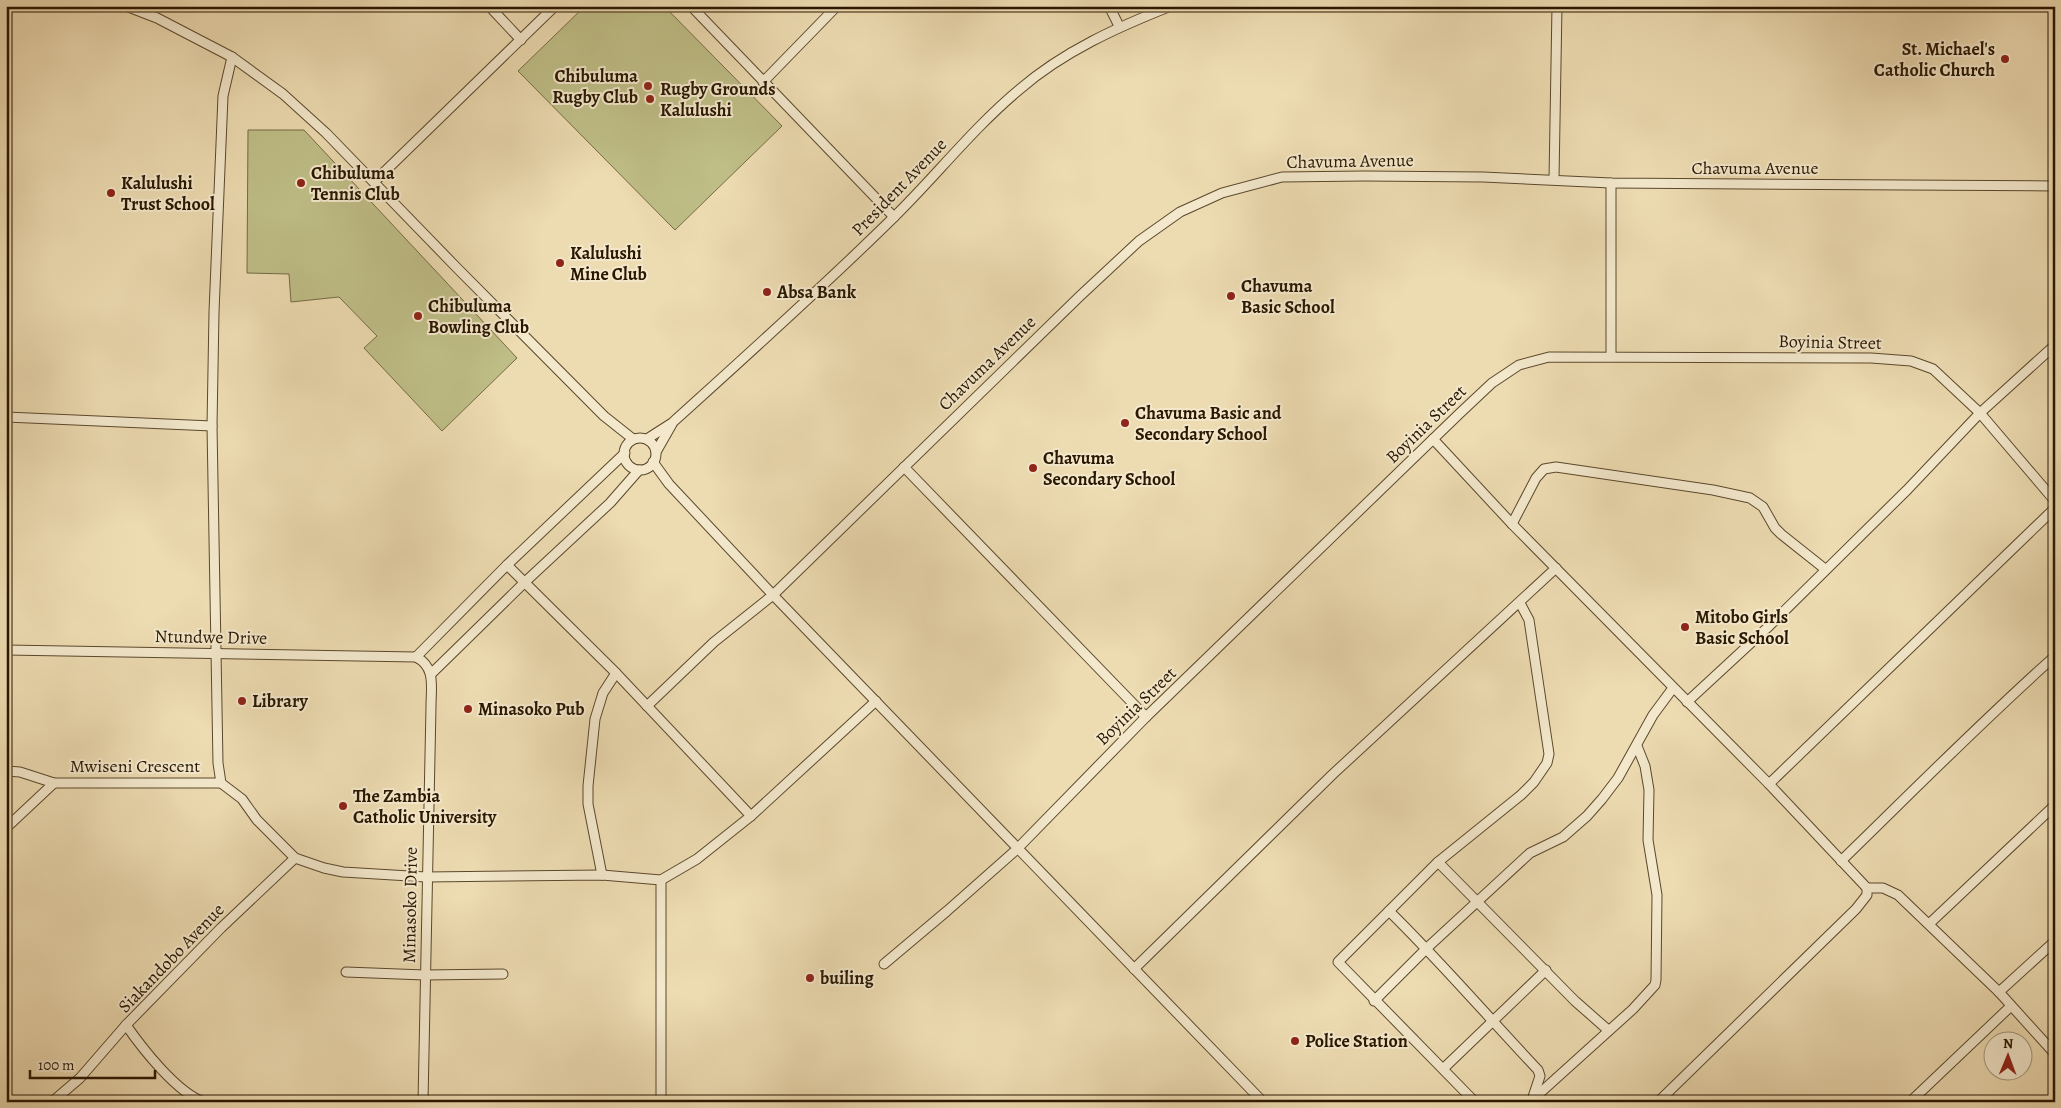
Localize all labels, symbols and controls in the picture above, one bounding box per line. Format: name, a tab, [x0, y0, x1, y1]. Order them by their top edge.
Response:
place label: St. Michael's Catholic Church	[1874, 37, 1995, 82]
marker: St. Michael's Catholic Church	[1999, 53, 2011, 65]
place label: Chibuluma Rugby Club	[552, 64, 638, 109]
place label: Rugby Grounds Kalulushi	[660, 77, 776, 122]
marker: Chibuluma Rugby Club	[642, 80, 654, 92]
marker: Rugby Grounds Kalulushi	[644, 93, 656, 105]
street label: President Avenue	[846, 133, 952, 241]
street label: Chavuma Avenue	[1286, 148, 1414, 174]
street label: Chavuma Avenue	[1691, 156, 1819, 180]
place label: Chibuluma Tennis Club	[311, 161, 400, 206]
place label: Kalulushi Trust School	[121, 171, 215, 216]
marker: Chibuluma Tennis Club	[295, 177, 307, 189]
marker: Kalulushi Trust School	[105, 187, 117, 199]
place label: Kalulushi Mine Club	[570, 241, 647, 286]
marker: Kalulushi Mine Club	[554, 257, 566, 269]
place label: Chavuma Basic School	[1241, 274, 1335, 319]
place label: Absa Bank	[776, 280, 857, 304]
marker: Absa Bank	[761, 286, 773, 298]
marker: Chavuma Basic School	[1225, 290, 1237, 302]
place label: Chibuluma Bowling Club	[428, 294, 529, 339]
marker: Chibuluma Bowling Club	[412, 310, 424, 322]
street label: Chavuma Avenue	[933, 310, 1041, 416]
street label: Boyinia Street	[1778, 329, 1882, 355]
street label: Boyinia Street	[1380, 379, 1472, 469]
place label: Chavuma Basic and Secondary School	[1135, 401, 1282, 446]
marker: Chavuma Basic and Secondary School	[1119, 417, 1131, 429]
place label: Chavuma Secondary School	[1043, 446, 1176, 491]
marker: Chavuma Secondary School	[1027, 462, 1039, 474]
place label: Mitobo Girls Basic School	[1695, 605, 1789, 650]
marker: Mitobo Girls Basic School	[1679, 621, 1691, 633]
street label: Ntundwe Drive	[155, 624, 267, 650]
street label: Boyinia Street	[1090, 661, 1182, 751]
place label: Library	[252, 689, 309, 713]
marker: Library	[236, 695, 248, 707]
place label: Minasoko Pub	[478, 697, 585, 721]
marker: Minasoko Pub	[462, 703, 474, 715]
street label: Mwiseni Crescent	[70, 754, 200, 778]
place label: The Zambia Catholic University	[353, 784, 497, 829]
marker: The Zambia Catholic University	[337, 800, 349, 812]
street label: Minasoko Drive	[397, 847, 423, 963]
street label: Siakandobo Avenue	[112, 898, 230, 1018]
place label: builing	[819, 966, 874, 990]
marker: builing	[804, 972, 816, 984]
place label: Police Station	[1305, 1029, 1408, 1053]
north arrow	[1984, 1030, 2034, 1080]
text: N	[2003, 1034, 2013, 1053]
marker: Police Station	[1289, 1035, 1301, 1047]
scale bar	[30, 1048, 155, 1080]
text: 100 m	[38, 1055, 75, 1075]

